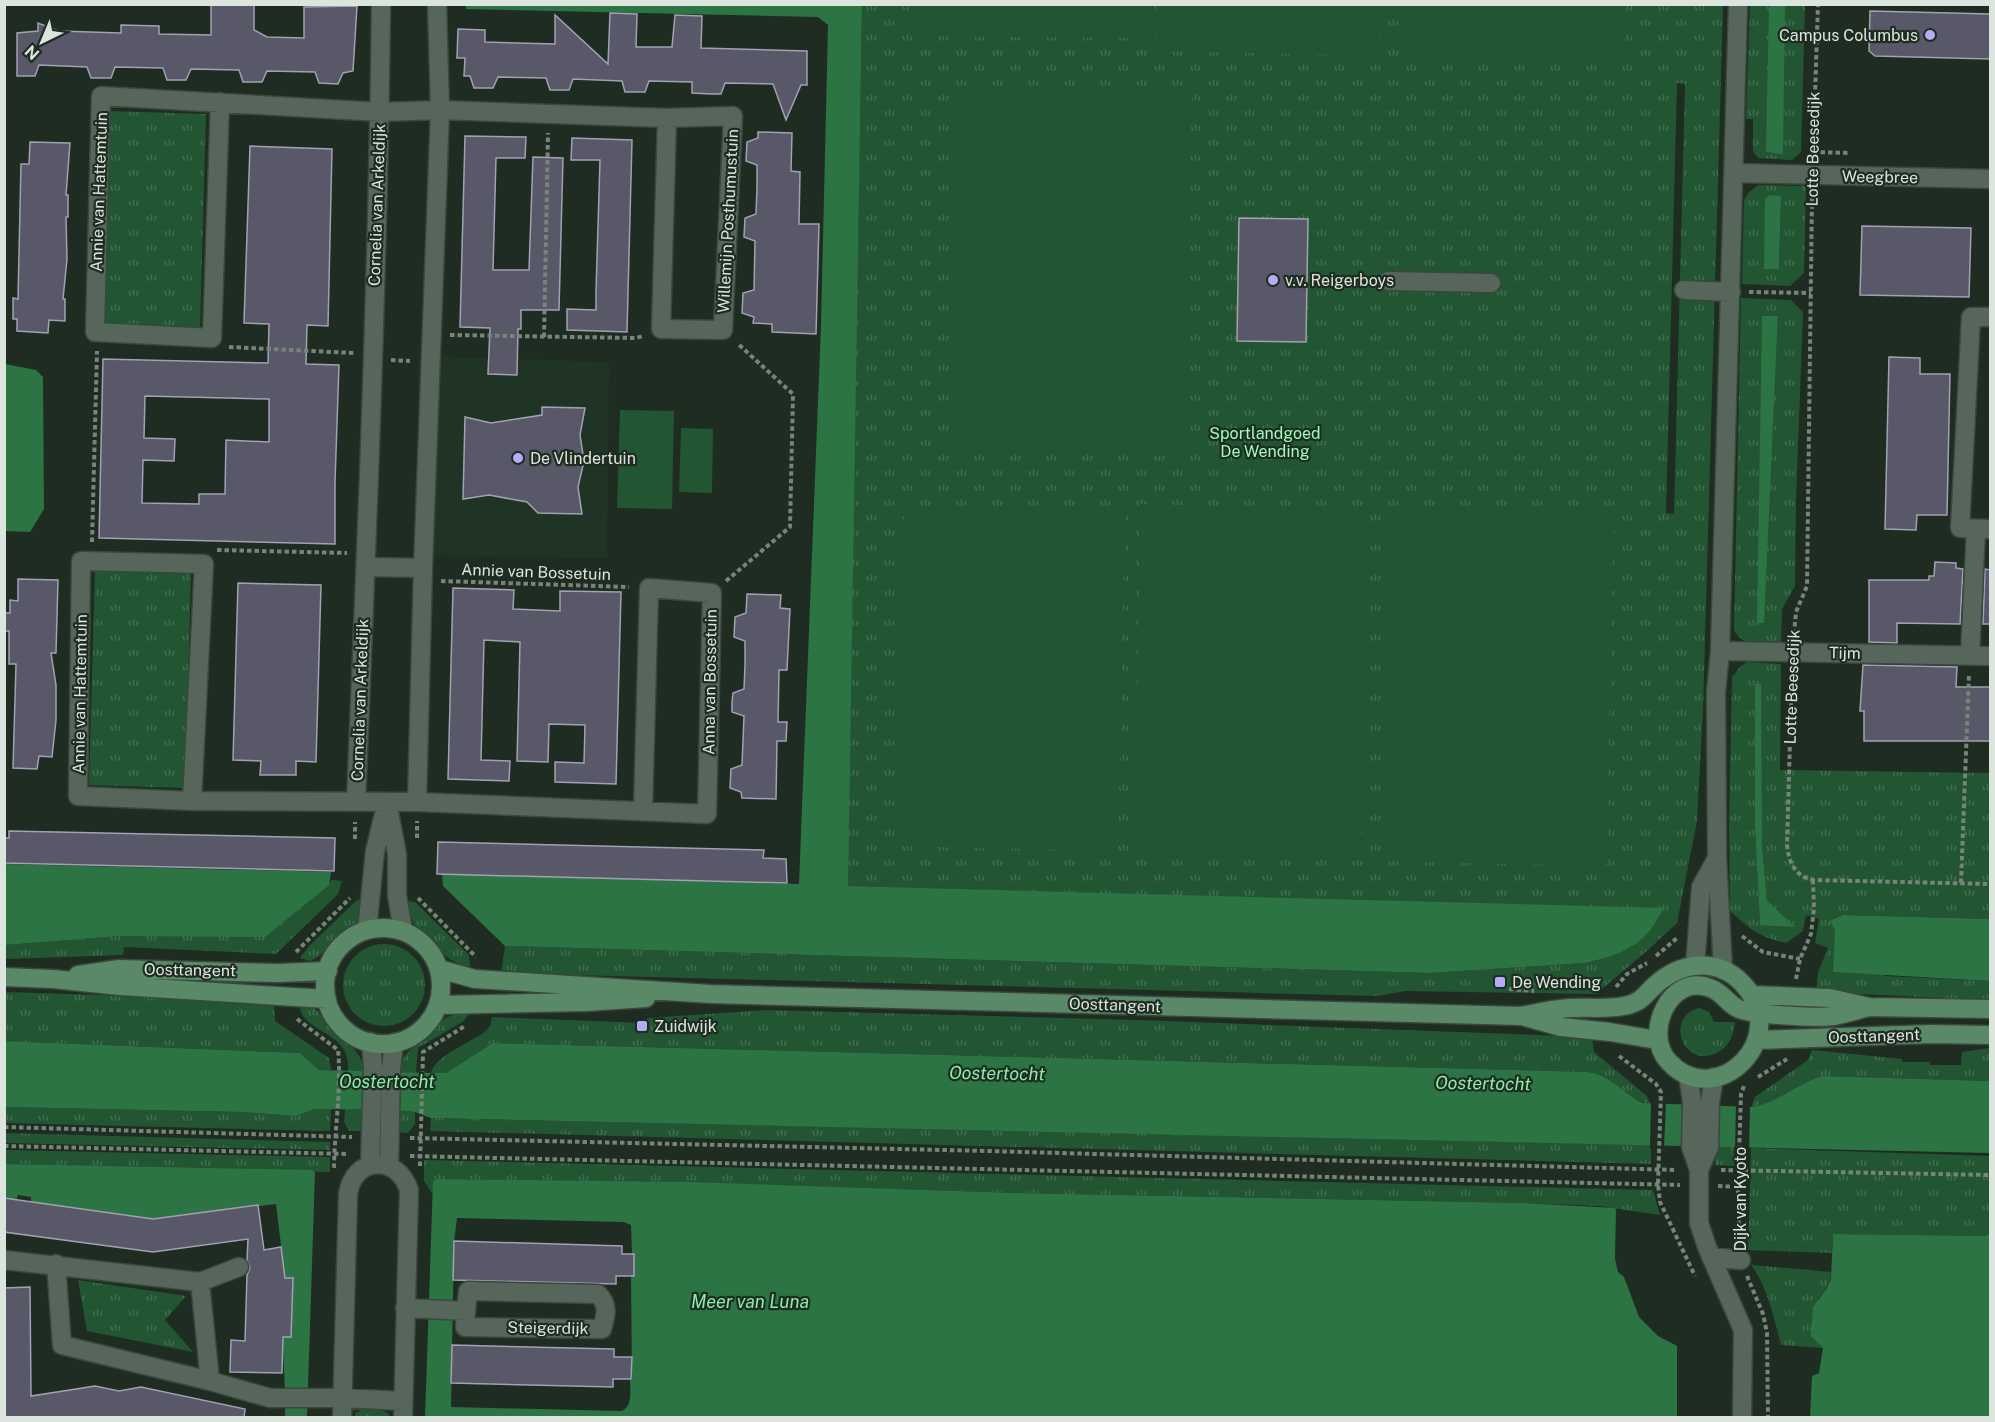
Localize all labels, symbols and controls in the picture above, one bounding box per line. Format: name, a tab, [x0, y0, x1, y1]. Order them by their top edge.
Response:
north arrow	[12, 12, 72, 72]
place label: Campus Columbus	[1779, 26, 1918, 45]
marker: Campus Columbus	[1923, 28, 1937, 42]
text: N	[21, 41, 43, 64]
street label: Lotte Beesedijk	[1802, 91, 1824, 207]
street label: Annie van Hattemtuin	[87, 112, 111, 272]
street label: Cornelia van Arkeldijk	[365, 123, 389, 287]
street label: Willemijn Posthumustuin	[714, 128, 742, 314]
street label: Weegbree	[1842, 167, 1918, 187]
place label: v.v. Reigerboys	[1285, 271, 1394, 290]
marker: v.v. Reigerboys	[1266, 273, 1280, 287]
park label: Sportlandgoed De Wending	[1209, 424, 1321, 461]
place label: De Vlindertuin	[530, 449, 636, 468]
marker: De Vlindertuin	[511, 451, 525, 465]
street label: Annie van Bossetuin	[461, 560, 611, 584]
street label: Anna van Bossetuin	[699, 609, 721, 755]
street label: Annie van Hattemtuin	[69, 614, 91, 774]
street label: Cornelia van Arkeldijk	[348, 618, 372, 782]
street label: Lotte Beesedijk	[1781, 629, 1803, 745]
street label: Tijm	[1829, 643, 1861, 663]
street label: Oosttangent	[144, 960, 236, 980]
place label: De Wending	[1512, 973, 1601, 992]
marker: De Wending	[1493, 975, 1507, 989]
street label: Oosttangent	[1069, 994, 1161, 1016]
place label: Zuidwijk	[654, 1017, 717, 1036]
marker: Zuidwijk	[635, 1019, 649, 1033]
street label: Oosttangent	[1828, 1025, 1920, 1047]
water label: Oostertocht	[949, 1062, 1045, 1084]
water label: Oostertocht	[339, 1071, 435, 1092]
water label: Oostertocht	[1435, 1072, 1531, 1094]
street label: Dijk van Kyoto	[1731, 1147, 1750, 1251]
water label: Meer van Luna	[691, 1291, 809, 1312]
street label: Steigerdijk	[507, 1318, 589, 1338]

